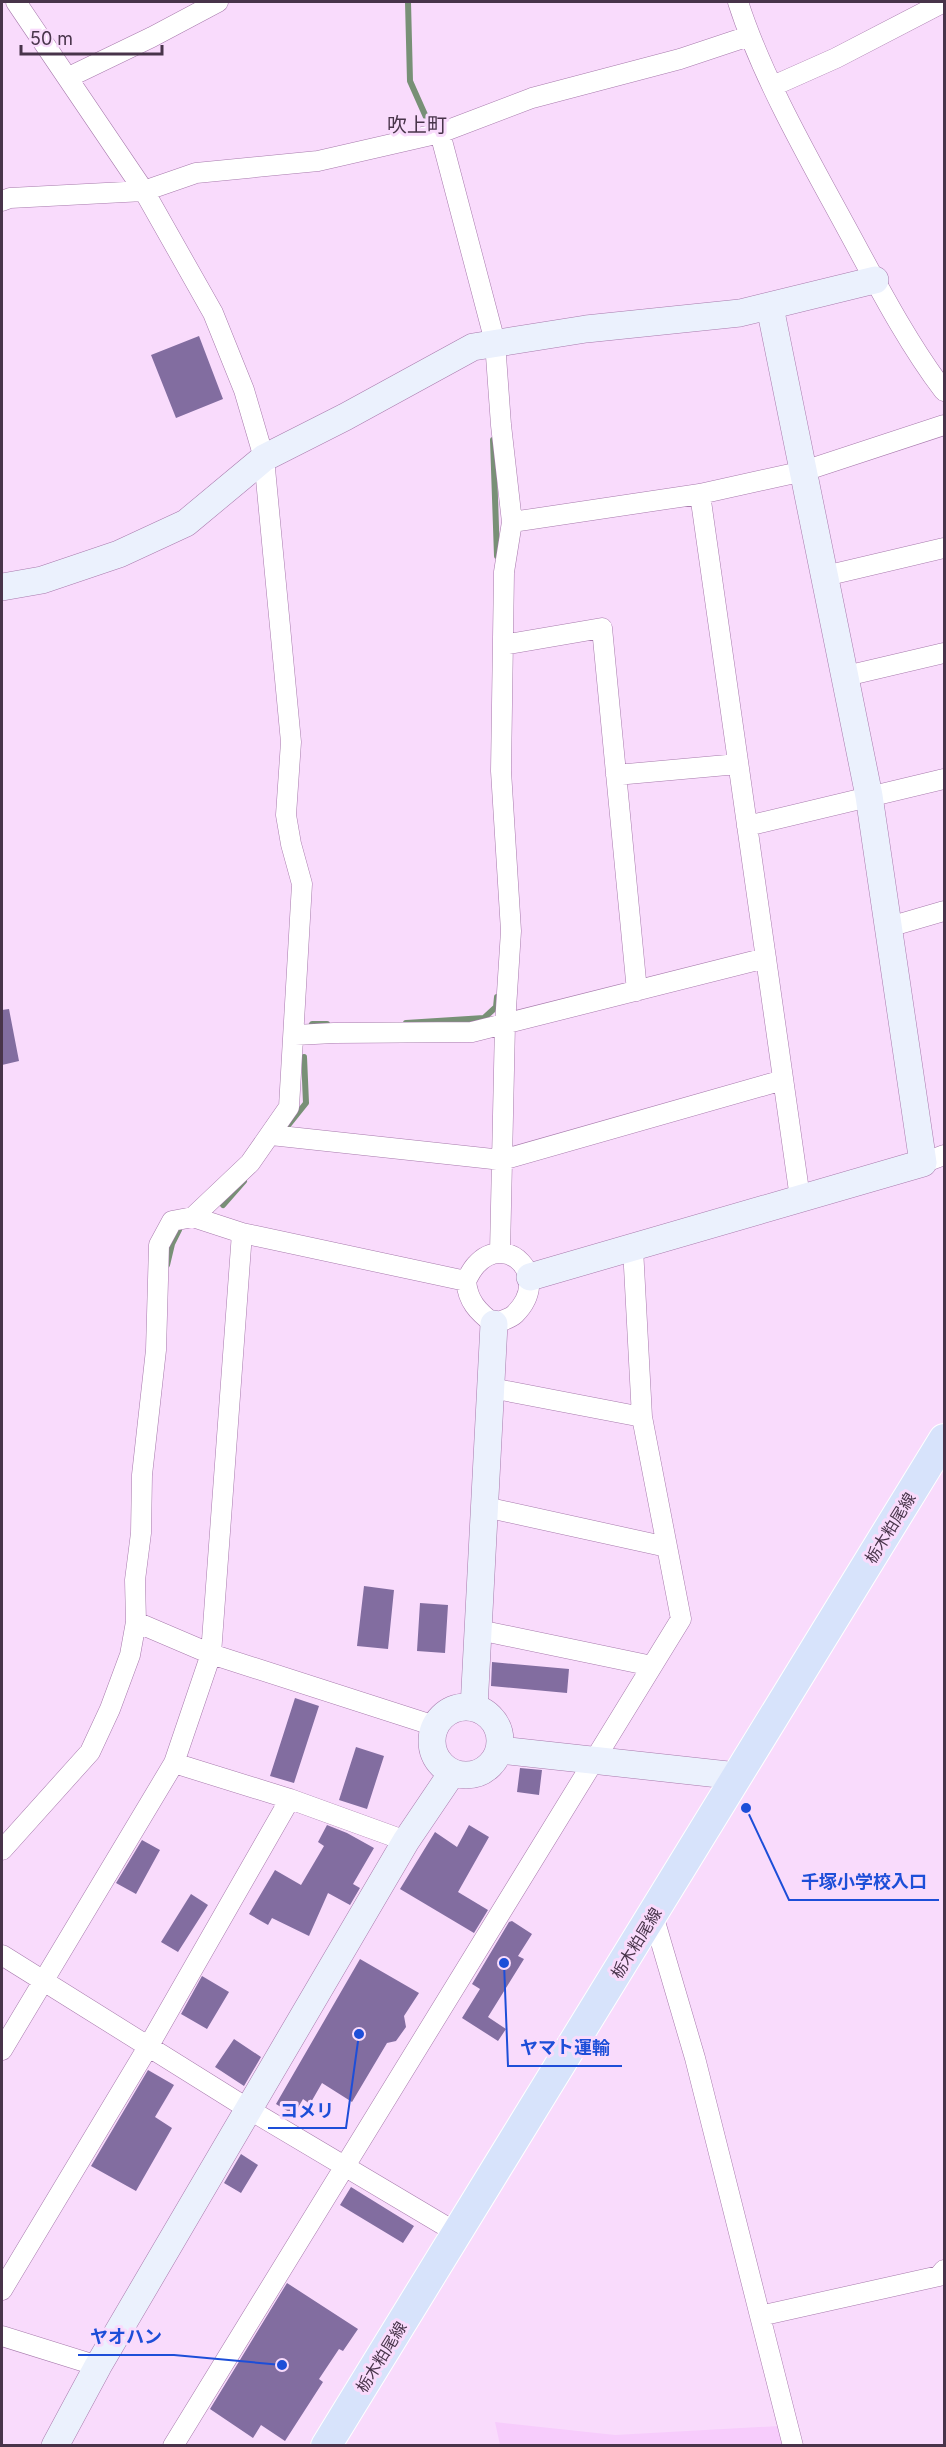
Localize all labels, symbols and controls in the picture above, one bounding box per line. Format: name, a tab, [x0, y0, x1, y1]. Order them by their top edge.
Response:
scale bar	[21, 18, 162, 56]
text: 50 m	[30, 28, 73, 49]
district label: 吹上町	[387, 113, 447, 137]
street label: 栃木粕尾線	[860, 1489, 920, 1567]
callout: 千塚小学校入口	[789, 1864, 939, 1900]
text: 千塚小学校入口	[801, 1871, 927, 1892]
street label: 栃木粕尾線	[606, 1904, 666, 1982]
callout: ヤマト運輸	[508, 2030, 622, 2066]
text: ヤマト運輸	[520, 2037, 610, 2058]
callout: コメリ	[268, 2092, 346, 2128]
text: コメリ	[280, 2100, 334, 2121]
street label: 栃木粕尾線	[351, 2318, 411, 2396]
callout: ヤオハン	[78, 2319, 174, 2355]
text: ヤオハン	[90, 2326, 162, 2347]

